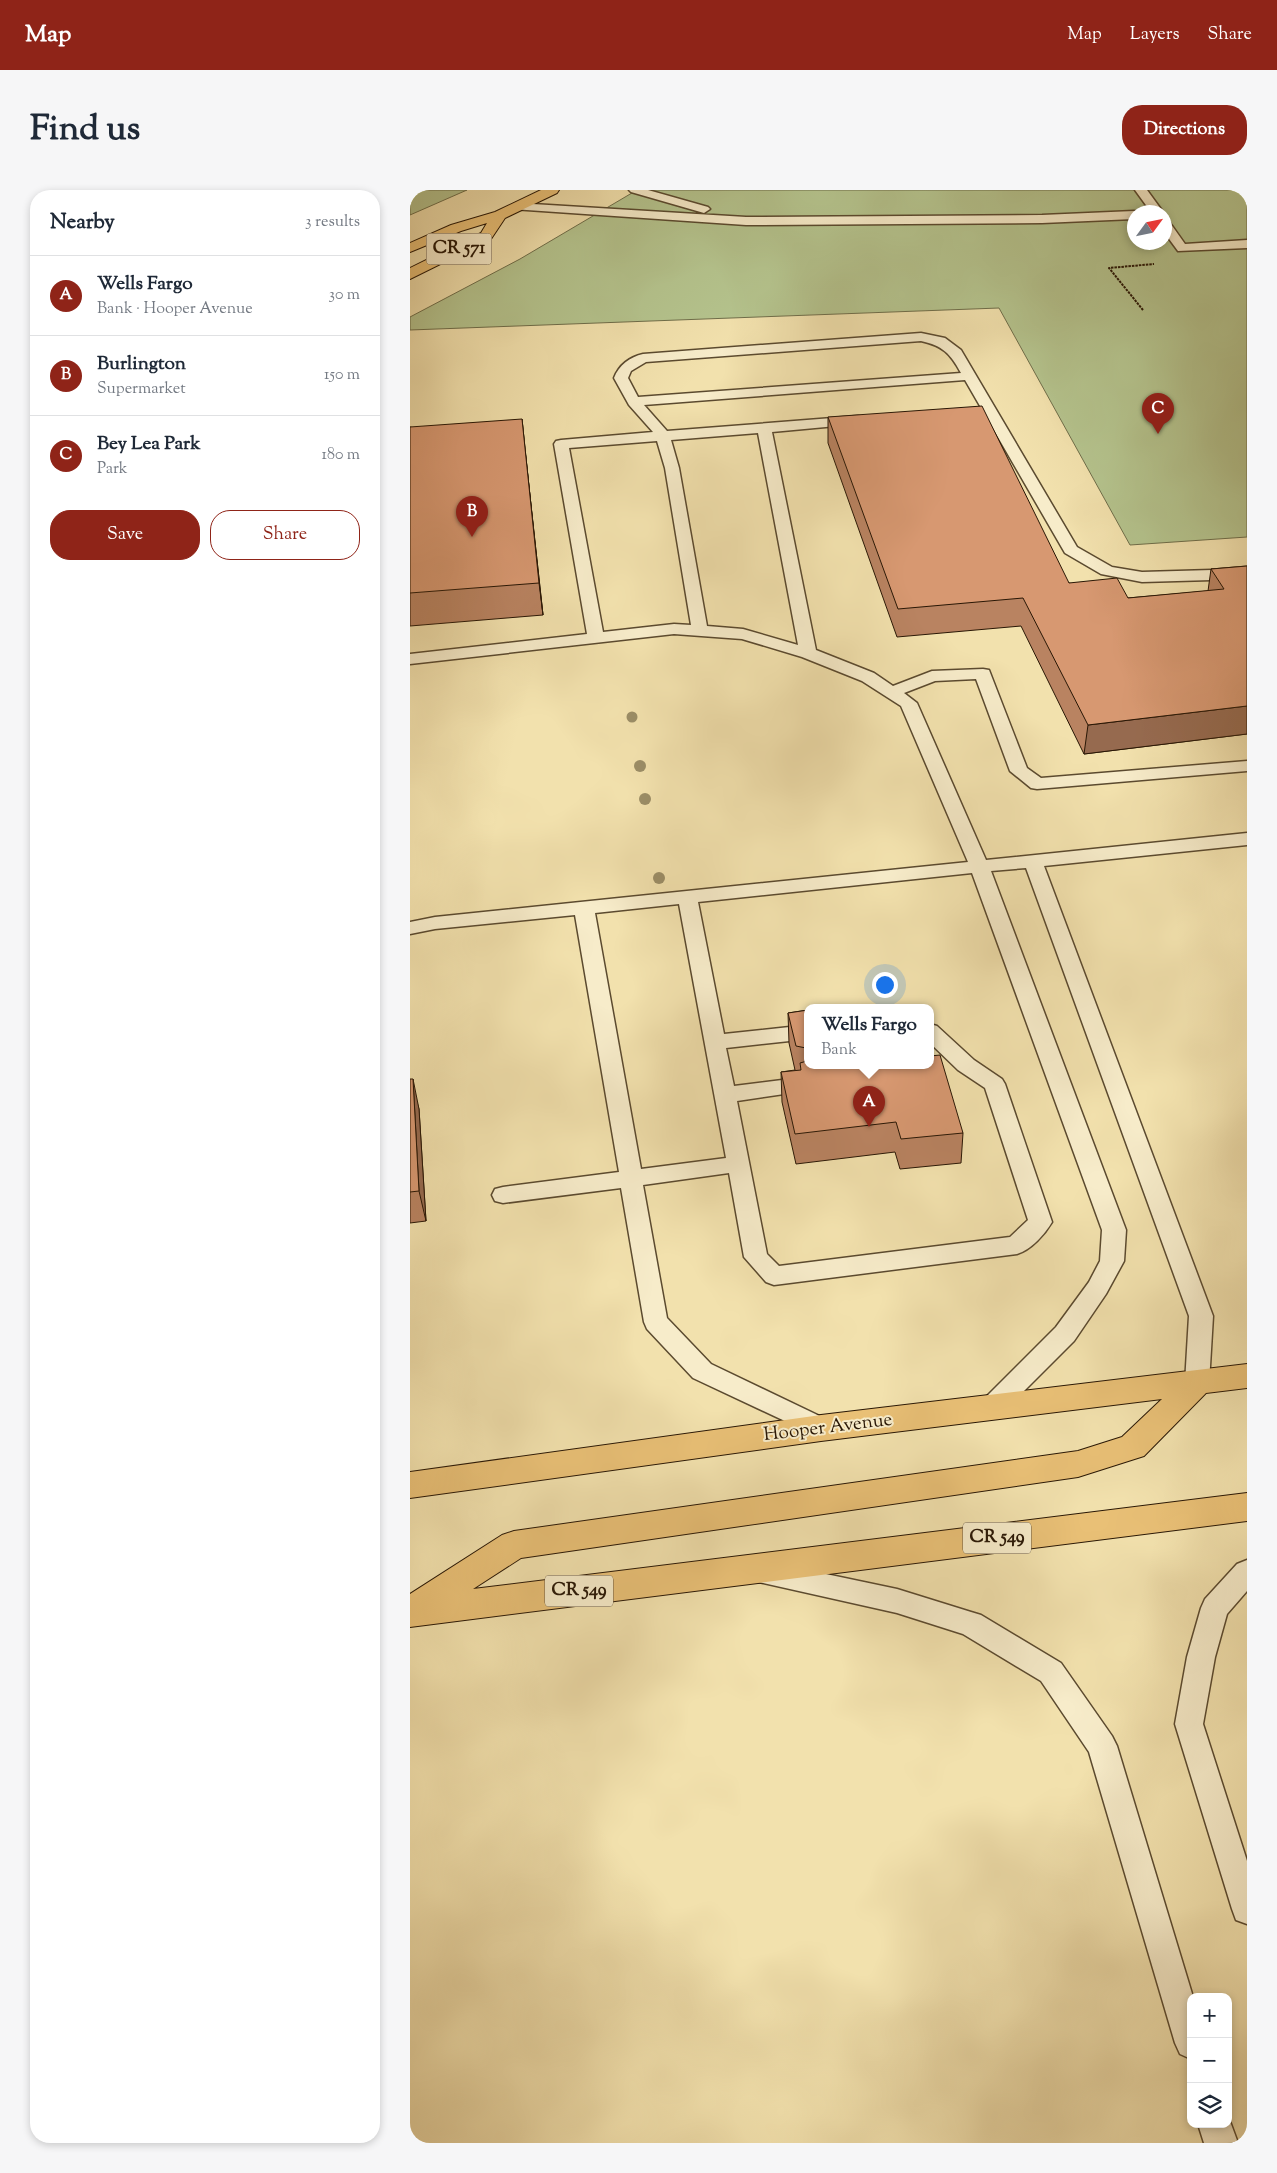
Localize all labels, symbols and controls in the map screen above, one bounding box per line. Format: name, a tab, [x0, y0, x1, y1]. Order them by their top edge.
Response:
text: Map	[25, 18, 71, 52]
text: Map	[1067, 22, 1102, 48]
text: Layers	[1130, 22, 1180, 48]
text: Share	[1208, 22, 1252, 48]
text: Find us	[30, 105, 140, 156]
button: Directions	[1122, 105, 1247, 155]
north arrow	[1127, 205, 1172, 250]
text: Nearby	[50, 208, 115, 238]
text: 3 results	[305, 211, 360, 234]
road number: CR 571	[427, 234, 492, 264]
text: Wells Fargo	[97, 271, 193, 298]
text: A	[60, 284, 73, 307]
text: 30 m	[329, 284, 360, 307]
text: Bank · Hooper Avenue	[97, 298, 253, 321]
text: Burlington	[97, 351, 186, 378]
text: B	[61, 364, 71, 387]
text: 150 m	[324, 364, 360, 387]
text: Supermarket	[97, 378, 186, 401]
pin: C	[1142, 393, 1174, 434]
text: Bey Lea Park	[97, 431, 201, 458]
text: C	[60, 444, 72, 467]
text: 180 m	[321, 444, 360, 467]
text: Park	[97, 458, 128, 481]
pin: B	[456, 496, 488, 537]
button: Save	[50, 510, 200, 560]
button: Share	[210, 510, 360, 560]
your location	[872, 972, 898, 998]
popup	[804, 1004, 934, 1069]
text: Wells Fargo	[821, 1012, 917, 1039]
text: Bank	[821, 1039, 857, 1062]
pin: A	[853, 1086, 885, 1127]
street label: Hooper Avenue	[762, 1407, 894, 1449]
road number: CR 549	[963, 1522, 1031, 1554]
road number: CR 549	[545, 1575, 613, 1606]
map controls	[1187, 1993, 1232, 2128]
button: +	[1187, 1993, 1232, 2038]
button: −	[1187, 2038, 1232, 2083]
button: layers	[1187, 2083, 1232, 2128]

